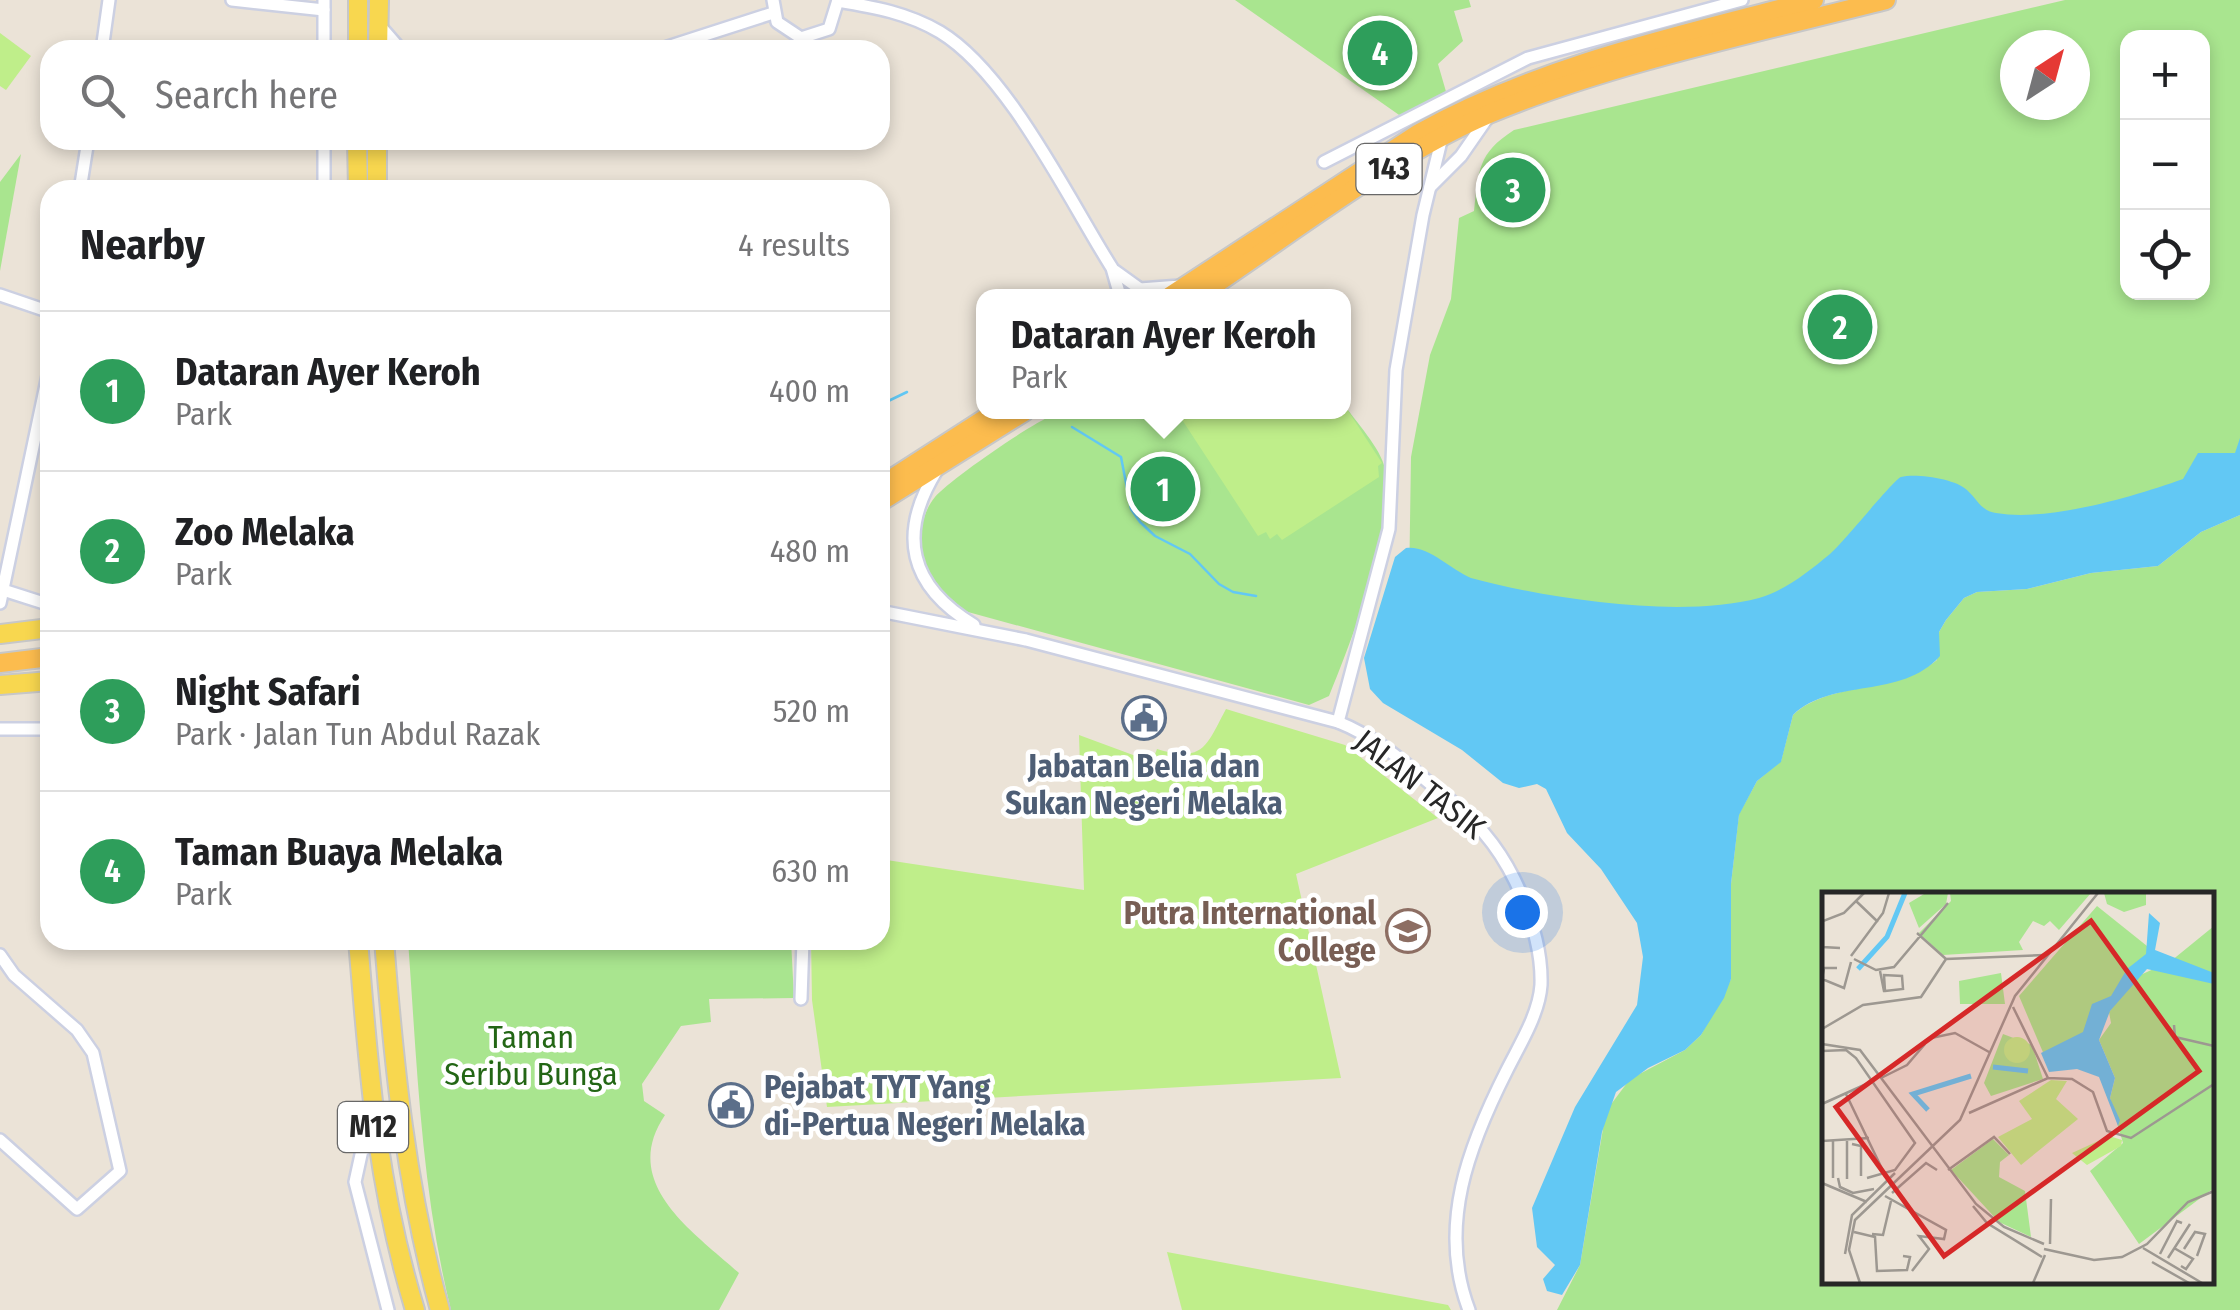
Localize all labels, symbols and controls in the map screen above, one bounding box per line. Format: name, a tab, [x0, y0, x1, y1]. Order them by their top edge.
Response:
pin: 4	[1348, 15, 1412, 90]
north arrow	[2000, 30, 2090, 120]
map controls	[2120, 30, 2210, 300]
button: +	[2120, 30, 2210, 120]
search box	[40, 40, 890, 150]
icon: search	[75, 68, 130, 123]
text: Search here	[155, 72, 338, 118]
button: −	[2120, 120, 2210, 210]
road number: 143	[1356, 144, 1422, 194]
pin: 3	[1480, 152, 1546, 228]
button: locate	[2120, 210, 2210, 300]
text: Nearby	[80, 220, 205, 270]
text: 4 results	[738, 226, 850, 264]
popup	[976, 289, 1351, 419]
pin: 2	[1808, 290, 1872, 364]
text: Dataran Ayer Keroh	[1011, 312, 1316, 358]
text: Dataran Ayer Keroh	[175, 349, 481, 395]
text: Park	[1011, 358, 1067, 396]
text: 1	[106, 372, 119, 410]
text: 400 m	[769, 372, 850, 410]
text: Park	[175, 395, 232, 433]
pin: 1	[1130, 452, 1196, 526]
text: Zoo Melaka	[175, 509, 355, 555]
text: 2	[105, 532, 120, 570]
text: 480 m	[770, 532, 850, 570]
text: Park	[175, 555, 232, 593]
text: Night Safari	[175, 669, 361, 715]
text: 3	[105, 692, 120, 730]
text: 520 m	[773, 692, 850, 730]
public building icon: Jabatan Belia dan Sukan Negeri Melaka	[1121, 695, 1167, 741]
text: Park · Jalan Tun Abdul Razak	[175, 715, 540, 753]
street label: JALAN TASIK	[1347, 721, 1494, 847]
place label: Jabatan Belia dan Sukan Negeri Melaka	[1005, 747, 1283, 822]
text: Taman Buaya Melaka	[175, 829, 503, 875]
text: 4	[104, 852, 121, 890]
text: 630 m	[771, 852, 850, 890]
text: Park	[175, 875, 232, 913]
your location	[1497, 887, 1548, 938]
inset map	[1822, 892, 2215, 1285]
place label: Putra International College	[1124, 894, 1376, 969]
school or university icon: Putra International College	[1385, 908, 1431, 954]
park label: Taman Seribu Bunga	[444, 1018, 618, 1093]
place label: Pejabat TYT Yang di-Pertua Negeri Melaka	[764, 1068, 1086, 1143]
public building icon: Pejabat TYT Yang di-Pertua Negeri Melaka	[708, 1082, 754, 1128]
road number: M12	[338, 1102, 408, 1152]

